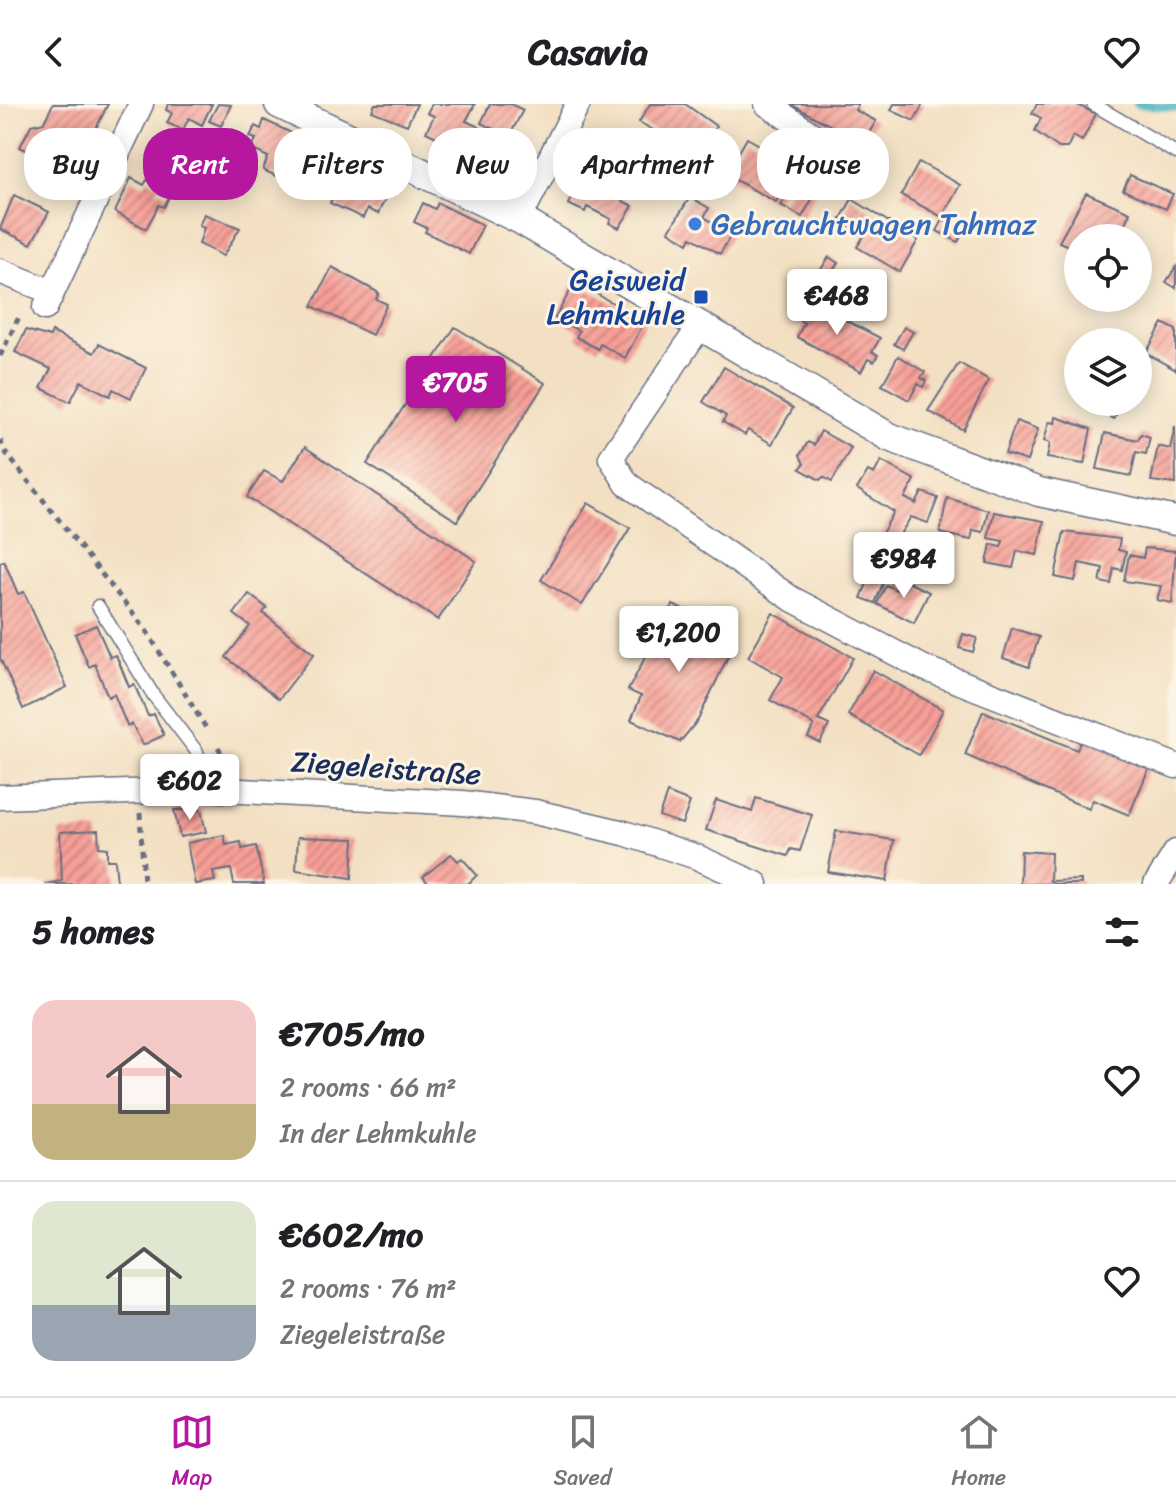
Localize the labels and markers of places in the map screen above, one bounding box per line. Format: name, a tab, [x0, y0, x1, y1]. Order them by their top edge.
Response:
place label: Gebrauchtwagen Tahmaz	[711, 197, 1037, 251]
marker: Gebrauchtwagen Tahmaz	[686, 215, 704, 233]
place label: Geisweid Lehmkuhle	[546, 253, 687, 341]
pin: €468	[790, 269, 884, 337]
marker: Geisweid Lehmkuhle	[692, 288, 710, 306]
pin: €705	[409, 356, 503, 424]
pin: €984	[857, 532, 951, 600]
pin: €1,200	[614, 606, 744, 674]
pin: €602	[143, 754, 237, 822]

